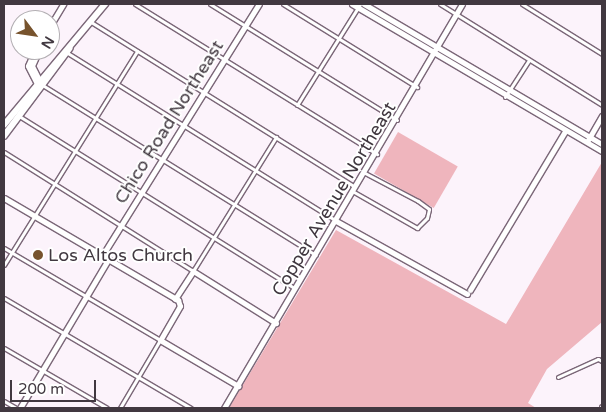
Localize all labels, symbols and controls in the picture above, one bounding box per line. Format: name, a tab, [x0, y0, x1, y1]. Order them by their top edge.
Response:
north arrow	[10, 10, 60, 60]
text: N	[37, 33, 58, 52]
street label: Chico Road Northeast	[110, 36, 228, 208]
street label: Copper Avenue Northeast	[267, 98, 401, 300]
place label: Los Altos Church	[48, 244, 193, 266]
marker: Los Altos Church	[32, 249, 44, 261]
scale bar	[12, 370, 99, 402]
text: 200 m	[18, 380, 64, 398]

